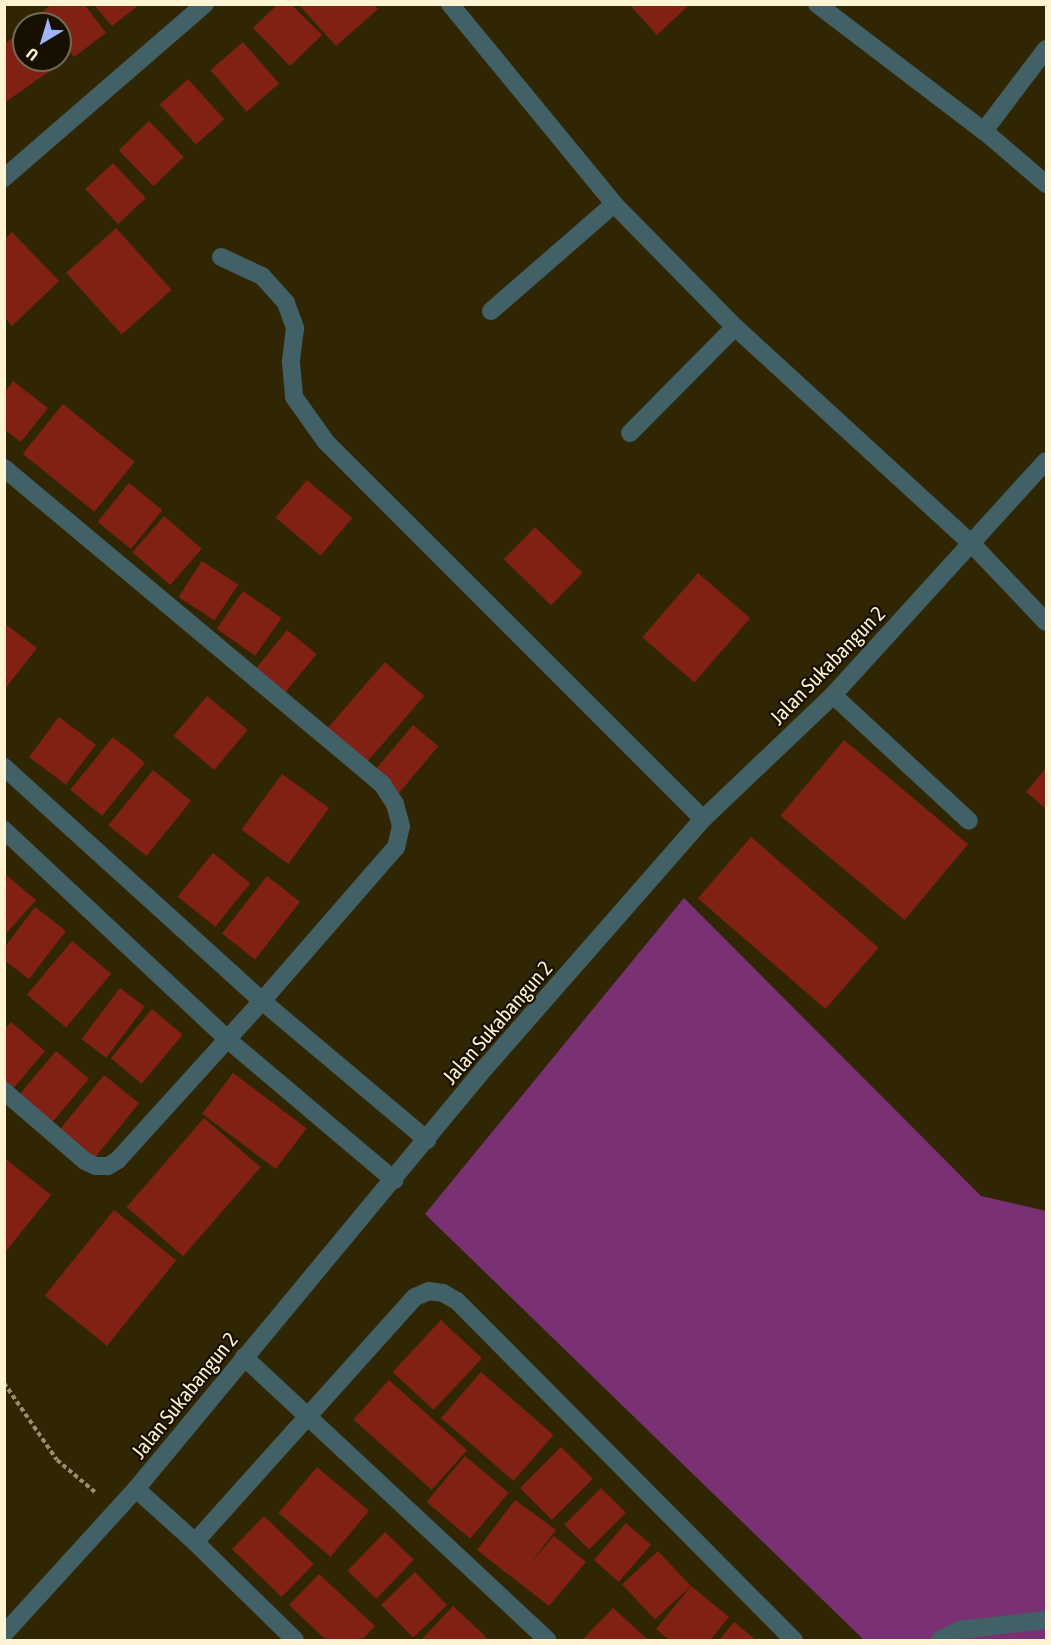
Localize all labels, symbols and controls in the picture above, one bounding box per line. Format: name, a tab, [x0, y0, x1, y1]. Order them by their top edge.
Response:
north arrow	[12, 12, 72, 72]
text: U	[23, 45, 41, 65]
street label: Jalan Sukabangun 2	[764, 601, 890, 729]
street label: Jalan Sukabangun 2	[437, 955, 557, 1089]
street label: Jalan Sukabangun 2	[125, 1327, 243, 1463]

